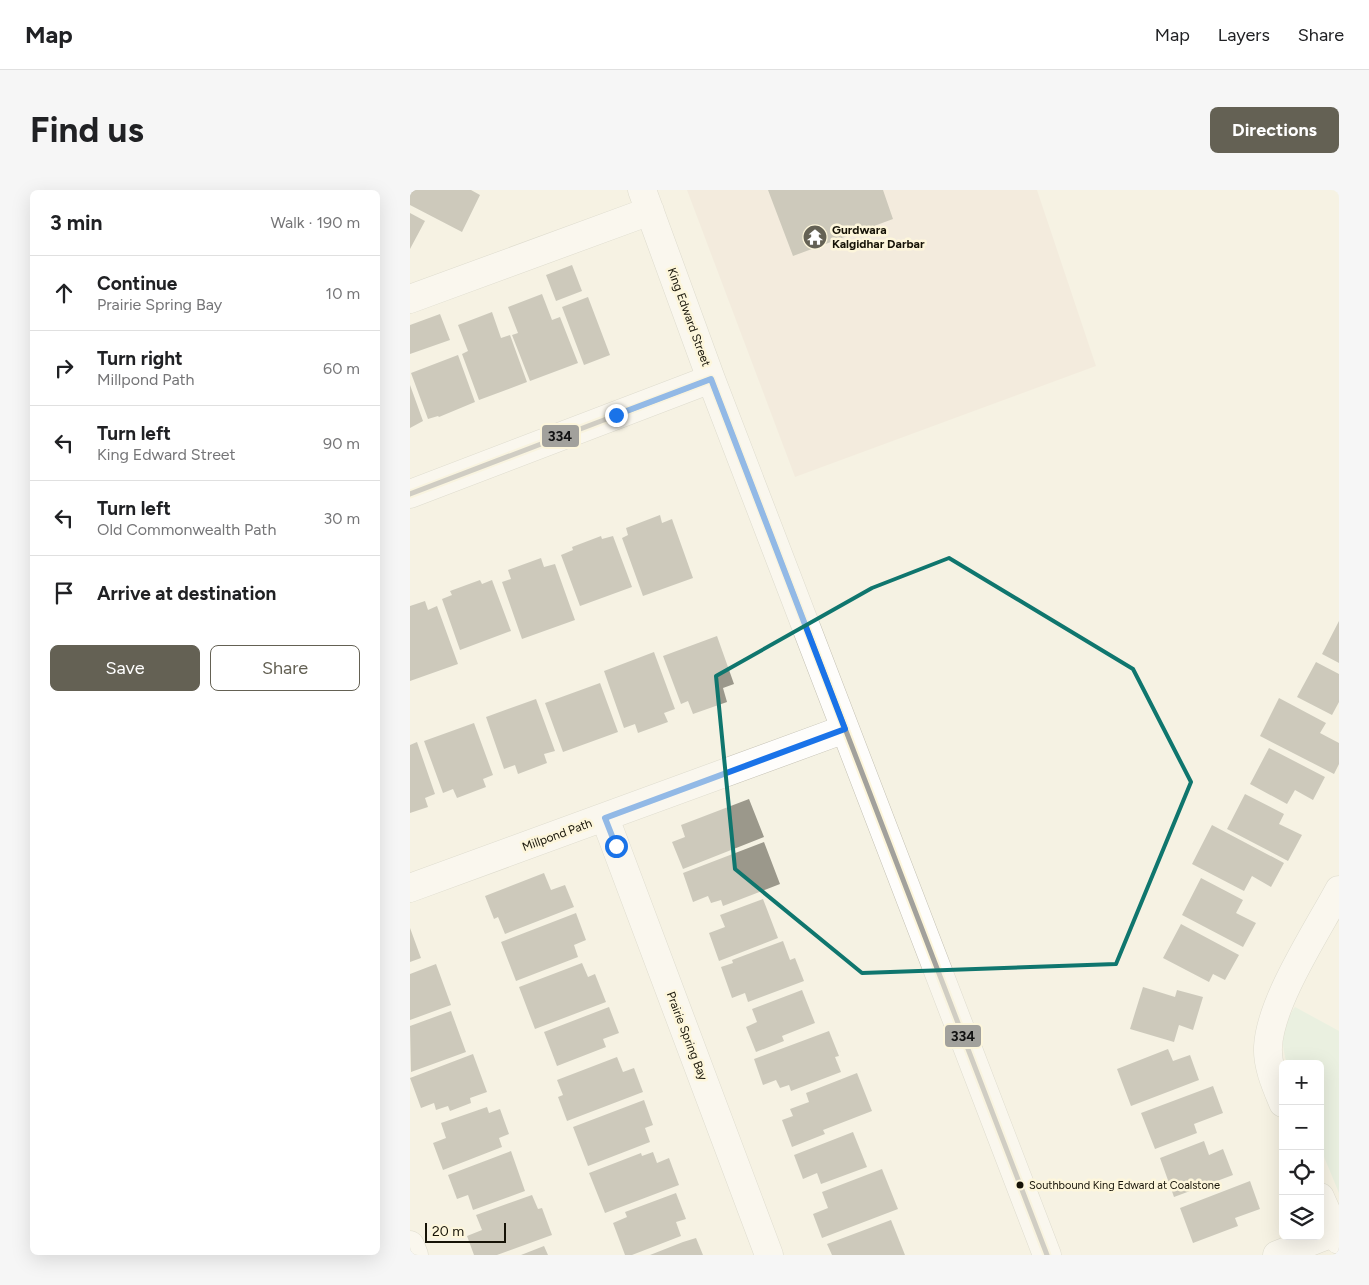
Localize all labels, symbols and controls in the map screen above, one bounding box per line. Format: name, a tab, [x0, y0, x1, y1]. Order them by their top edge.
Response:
text: Map	[25, 20, 73, 49]
text: Map	[1155, 24, 1190, 46]
text: Layers	[1218, 24, 1270, 46]
text: Share	[1298, 24, 1344, 46]
button: Directions	[1210, 107, 1339, 153]
text: Find us	[30, 109, 144, 151]
text: 3 min	[50, 210, 102, 235]
text: Walk · 190 m	[270, 213, 360, 232]
place label: Gurdwara Kalgidhar Darbar	[832, 223, 925, 251]
temple icon: Gurdwara Kalgidhar Darbar	[802, 224, 828, 250]
street label: King Edward Street	[665, 266, 714, 369]
text: Continue	[97, 272, 177, 295]
icon: ahead	[50, 279, 78, 307]
text: 10 m	[326, 284, 360, 303]
text: Prairie Spring Bay	[97, 295, 222, 314]
text: Turn right	[97, 347, 183, 370]
icon: right	[50, 354, 78, 382]
text: 60 m	[323, 359, 360, 378]
text: Millpond Path	[97, 370, 195, 389]
route end	[605, 404, 628, 427]
text: Turn left	[97, 422, 171, 445]
line badge: 334	[541, 424, 580, 448]
text: 334	[548, 428, 572, 445]
icon: left	[50, 429, 78, 457]
text: 90 m	[323, 434, 360, 453]
text: King Edward Street	[97, 445, 236, 464]
text: Turn left	[97, 497, 171, 520]
icon: left	[50, 504, 78, 532]
text: 30 m	[323, 509, 360, 528]
text: Old Commonwealth Path	[97, 520, 276, 539]
icon: arrive	[50, 579, 78, 607]
text: Arrive at destination	[97, 582, 276, 605]
button: Save	[50, 645, 200, 691]
button: Share	[210, 645, 360, 691]
street label: Millpond Path	[520, 816, 594, 854]
route start	[605, 835, 628, 858]
street label: Prairie Spring Bay	[664, 990, 711, 1083]
line badge: 334	[944, 1024, 982, 1048]
text: 334	[951, 1028, 975, 1045]
map controls	[1279, 1060, 1324, 1240]
button: +	[1279, 1060, 1324, 1105]
button: −	[1279, 1105, 1324, 1150]
button: locate	[1279, 1150, 1324, 1195]
place label: Southbound King Edward at Coalstone	[1029, 1179, 1220, 1192]
marker: Southbound King Edward at Coalstone	[1015, 1180, 1025, 1190]
button: layers	[1279, 1195, 1324, 1240]
scale bar	[425, 1220, 506, 1243]
text: 20 m	[432, 1223, 464, 1240]

